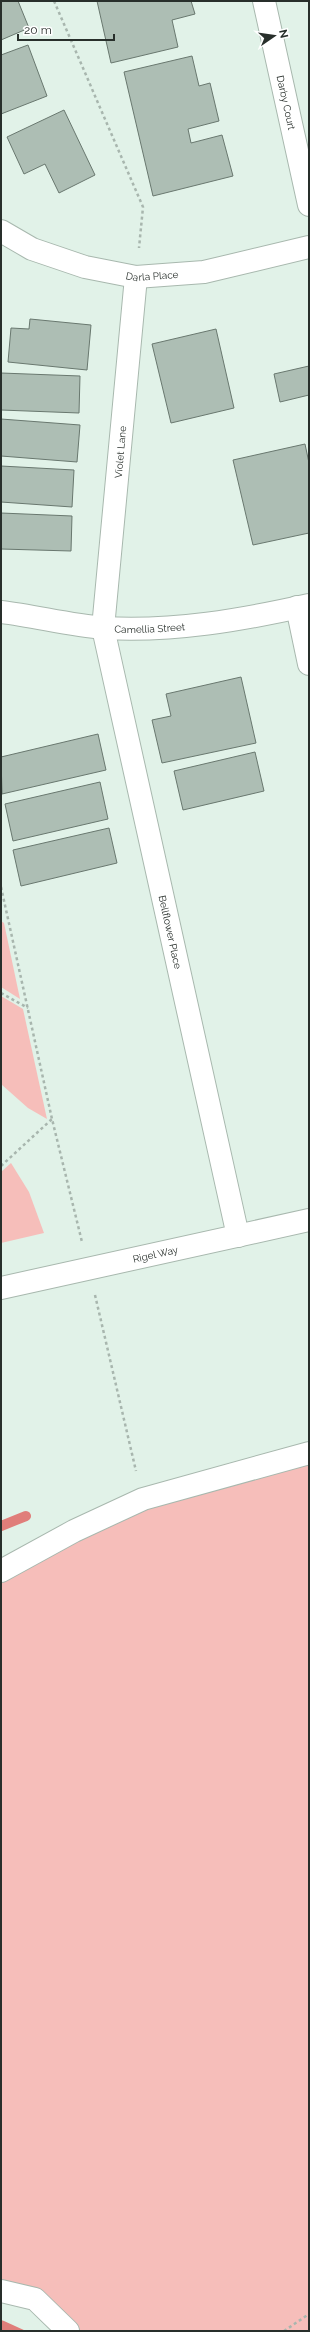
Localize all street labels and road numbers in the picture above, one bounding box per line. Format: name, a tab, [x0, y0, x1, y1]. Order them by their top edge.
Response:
street label: Darby Court	[275, 74, 297, 132]
street label: Darla Place	[125, 269, 179, 283]
street label: Violet Lane	[113, 425, 128, 479]
street label: Camellia Street	[114, 621, 186, 635]
street label: Bellflower Place	[157, 894, 184, 970]
street label: Rigel Way	[132, 1244, 180, 1265]

